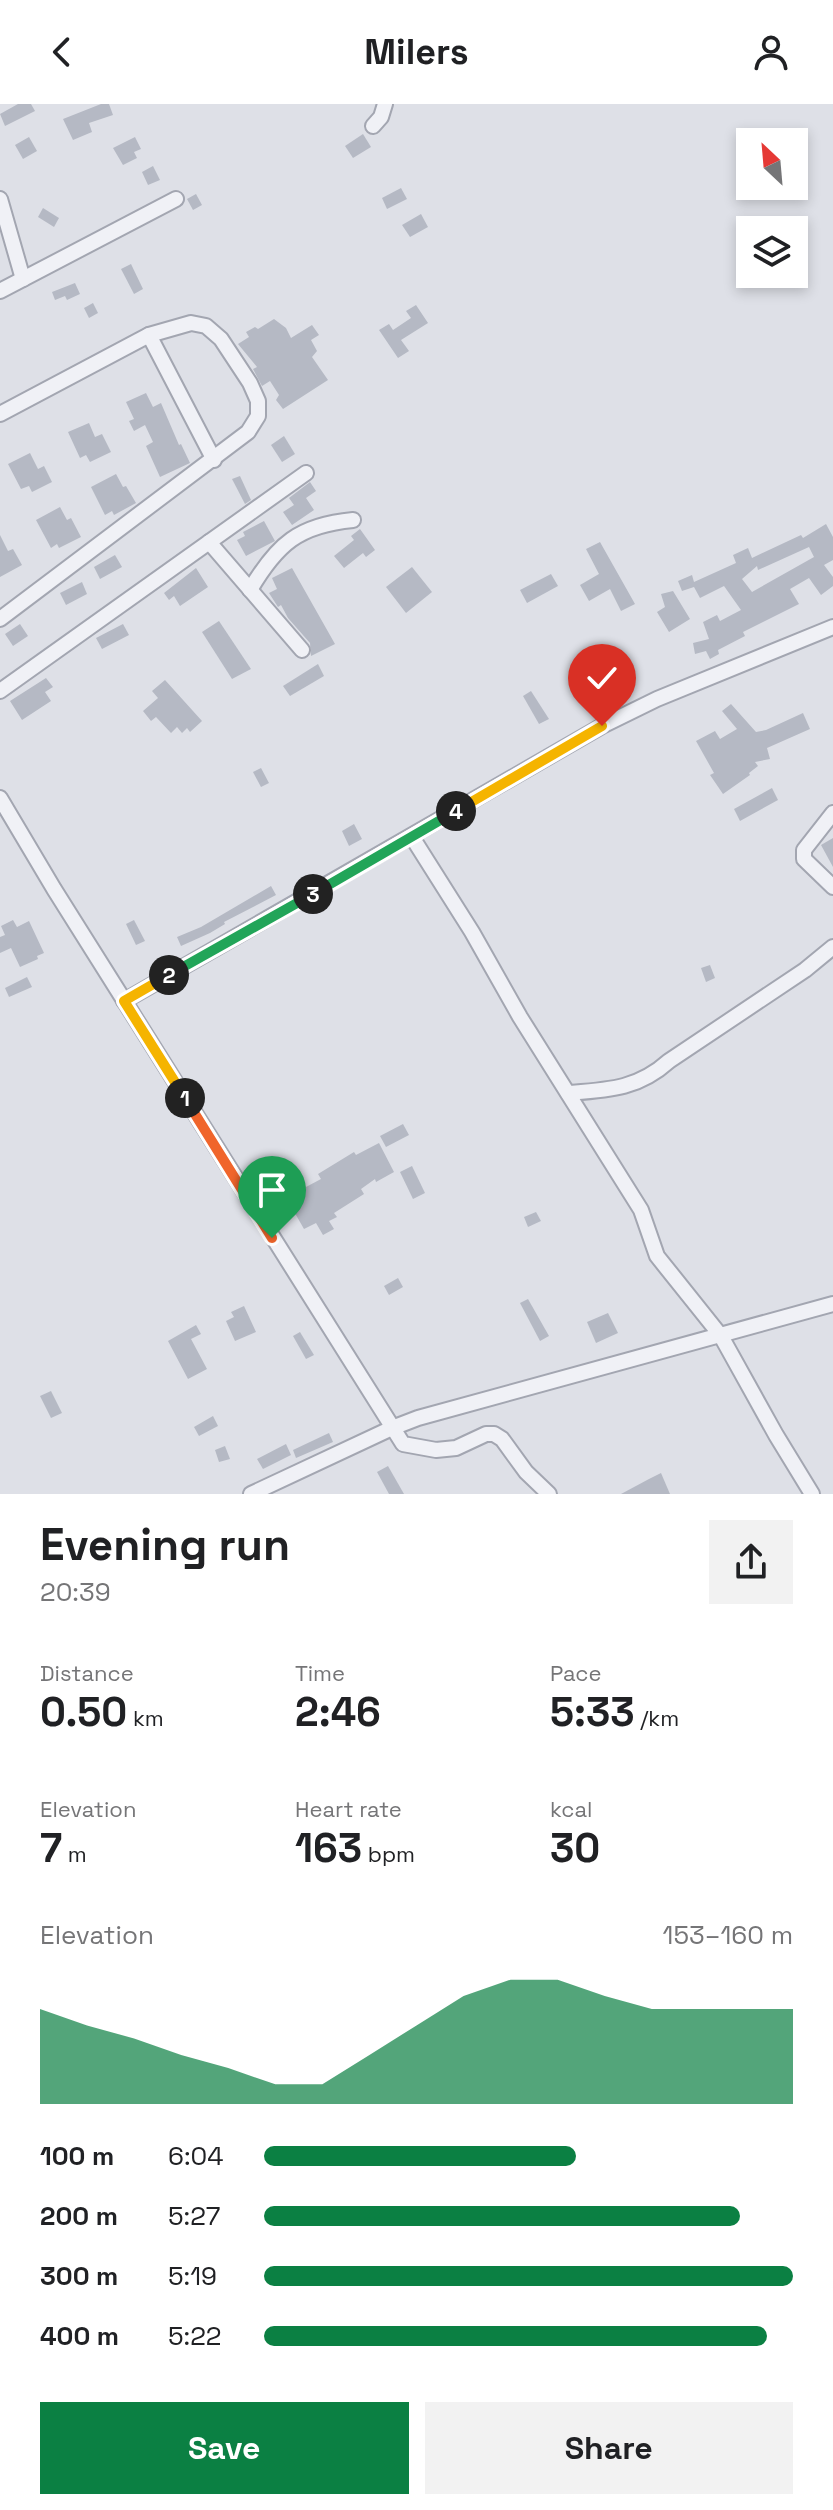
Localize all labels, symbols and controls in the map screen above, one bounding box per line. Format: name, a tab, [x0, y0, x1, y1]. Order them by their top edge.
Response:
text: Milers	[364, 29, 469, 75]
icon: back	[40, 30, 84, 74]
icon: person	[749, 30, 793, 74]
north arrow	[736, 128, 808, 200]
map controls	[736, 128, 808, 288]
button: layers	[736, 216, 808, 288]
pin	[568, 644, 636, 726]
icon: check	[580, 656, 624, 700]
pin: 4	[436, 791, 476, 831]
text: 4	[449, 797, 463, 825]
pin: 3	[293, 874, 333, 914]
text: 3	[306, 880, 320, 908]
pin: 2	[149, 955, 189, 995]
text: 2	[162, 961, 176, 989]
pin: 1	[165, 1078, 205, 1118]
text: 1	[180, 1084, 190, 1112]
pin	[238, 1156, 306, 1238]
icon: arrive	[250, 1168, 294, 1212]
text: Evening run	[40, 1517, 290, 1573]
button: share	[709, 1520, 793, 1604]
text: 20:39	[40, 1575, 111, 1609]
text: Distance	[40, 1659, 134, 1687]
text: Time	[295, 1659, 345, 1687]
text: Pace	[550, 1659, 602, 1687]
text: 0.50	[40, 1687, 127, 1738]
text: 2:46	[295, 1687, 381, 1738]
text: 5:33	[550, 1687, 635, 1738]
text: km	[127, 1704, 164, 1732]
text: /km	[635, 1704, 679, 1732]
text: Elevation	[40, 1795, 136, 1823]
text: Heart rate	[295, 1795, 402, 1823]
text: kcal	[550, 1795, 592, 1823]
text: 7	[40, 1823, 62, 1874]
text: 163	[295, 1823, 362, 1874]
text: 30	[550, 1823, 600, 1874]
text: m	[62, 1840, 87, 1868]
text: bpm	[362, 1840, 415, 1868]
text: Elevation	[40, 1918, 154, 1952]
text: 153–160 m	[663, 1918, 793, 1952]
text: 100 m	[40, 2139, 114, 2173]
text: 6:04	[168, 2139, 223, 2173]
text: 200 m	[40, 2199, 118, 2233]
text: 5:27	[168, 2199, 220, 2233]
text: 300 m	[40, 2259, 118, 2293]
text: 5:19	[168, 2259, 217, 2293]
text: 400 m	[40, 2319, 119, 2353]
text: 5:22	[168, 2319, 222, 2353]
button: Save	[40, 2402, 409, 2494]
button: Share	[425, 2402, 793, 2494]

